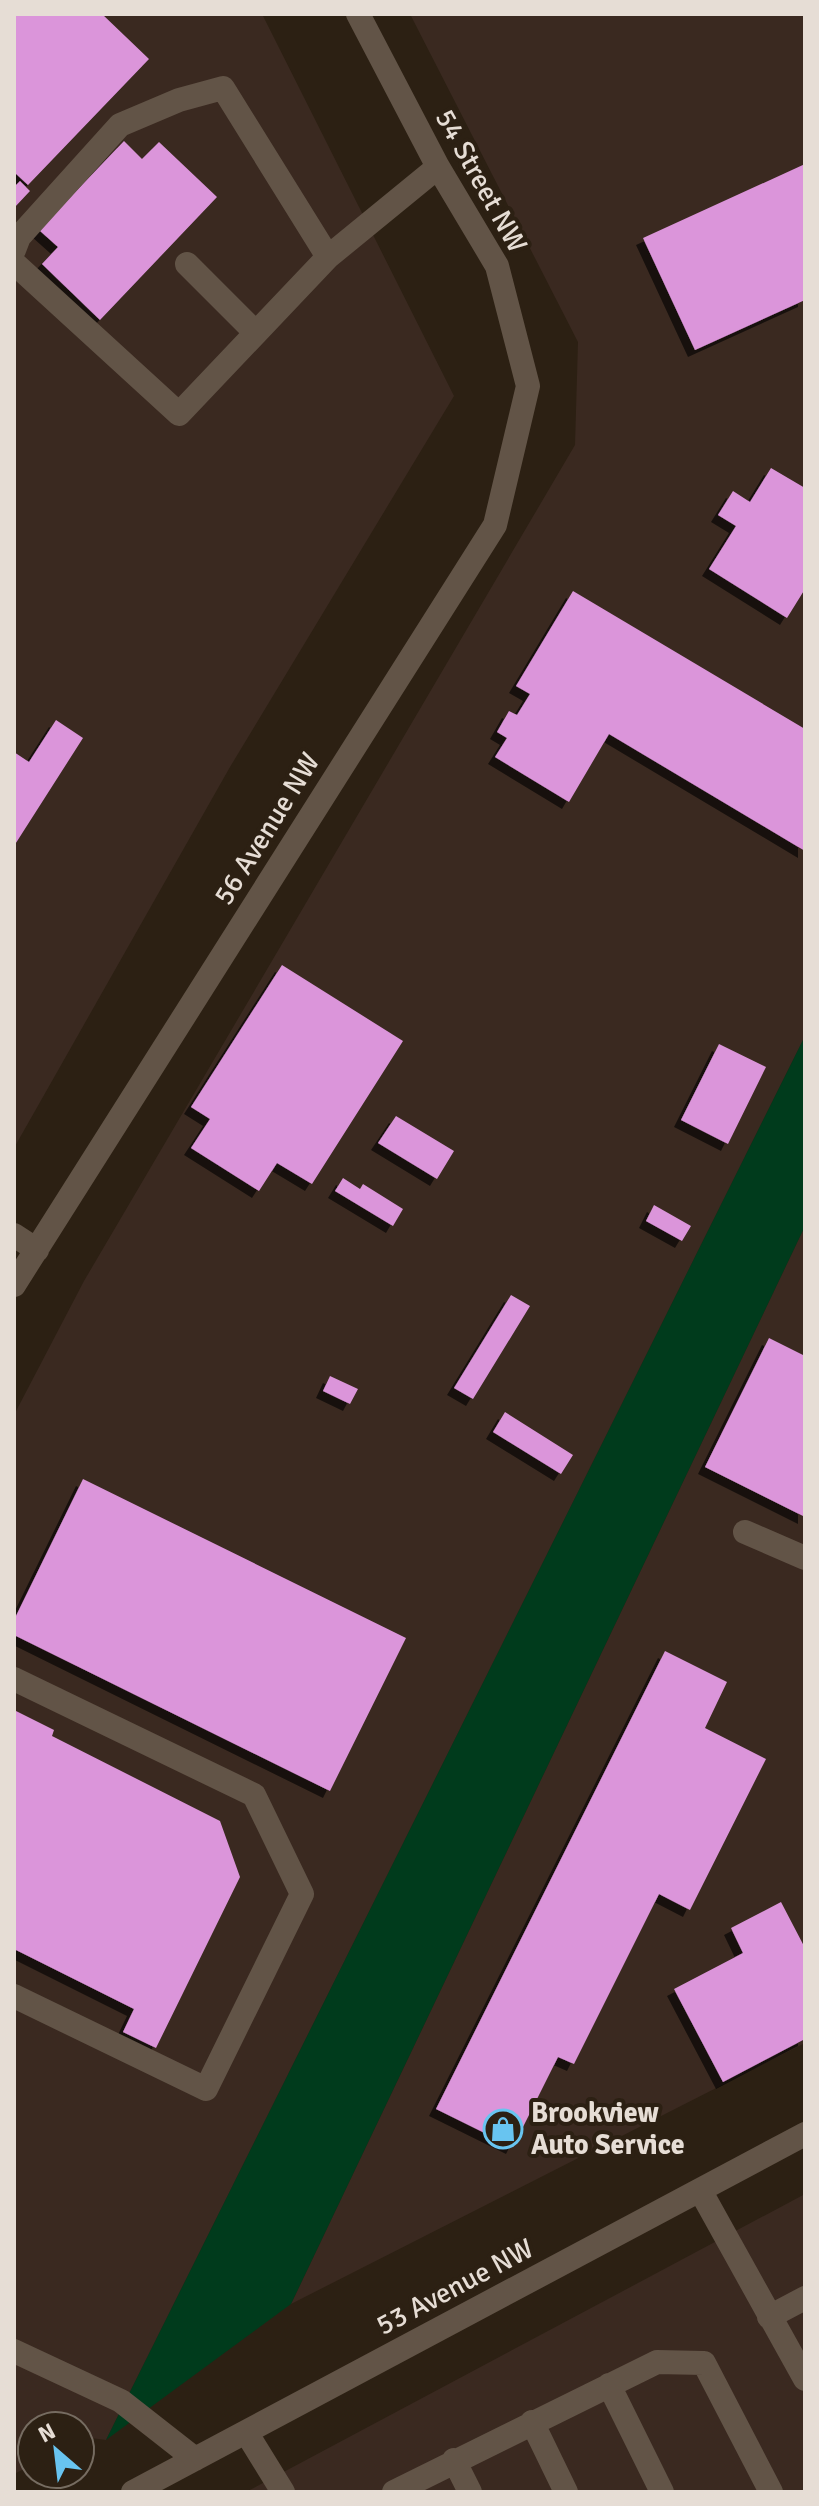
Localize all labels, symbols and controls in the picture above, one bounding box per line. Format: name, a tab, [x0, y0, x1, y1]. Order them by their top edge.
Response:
street label: 54 Street NW	[428, 104, 534, 259]
street label: 56 Avenue NW	[207, 746, 327, 911]
place label: Brookview Auto Service	[531, 2096, 685, 2162]
shop icon: Brookview Auto Service	[482, 2108, 524, 2150]
street label: 53 Avenue NW	[371, 2231, 540, 2343]
north arrow	[16, 2410, 96, 2490]
text: N	[34, 2417, 60, 2448]

